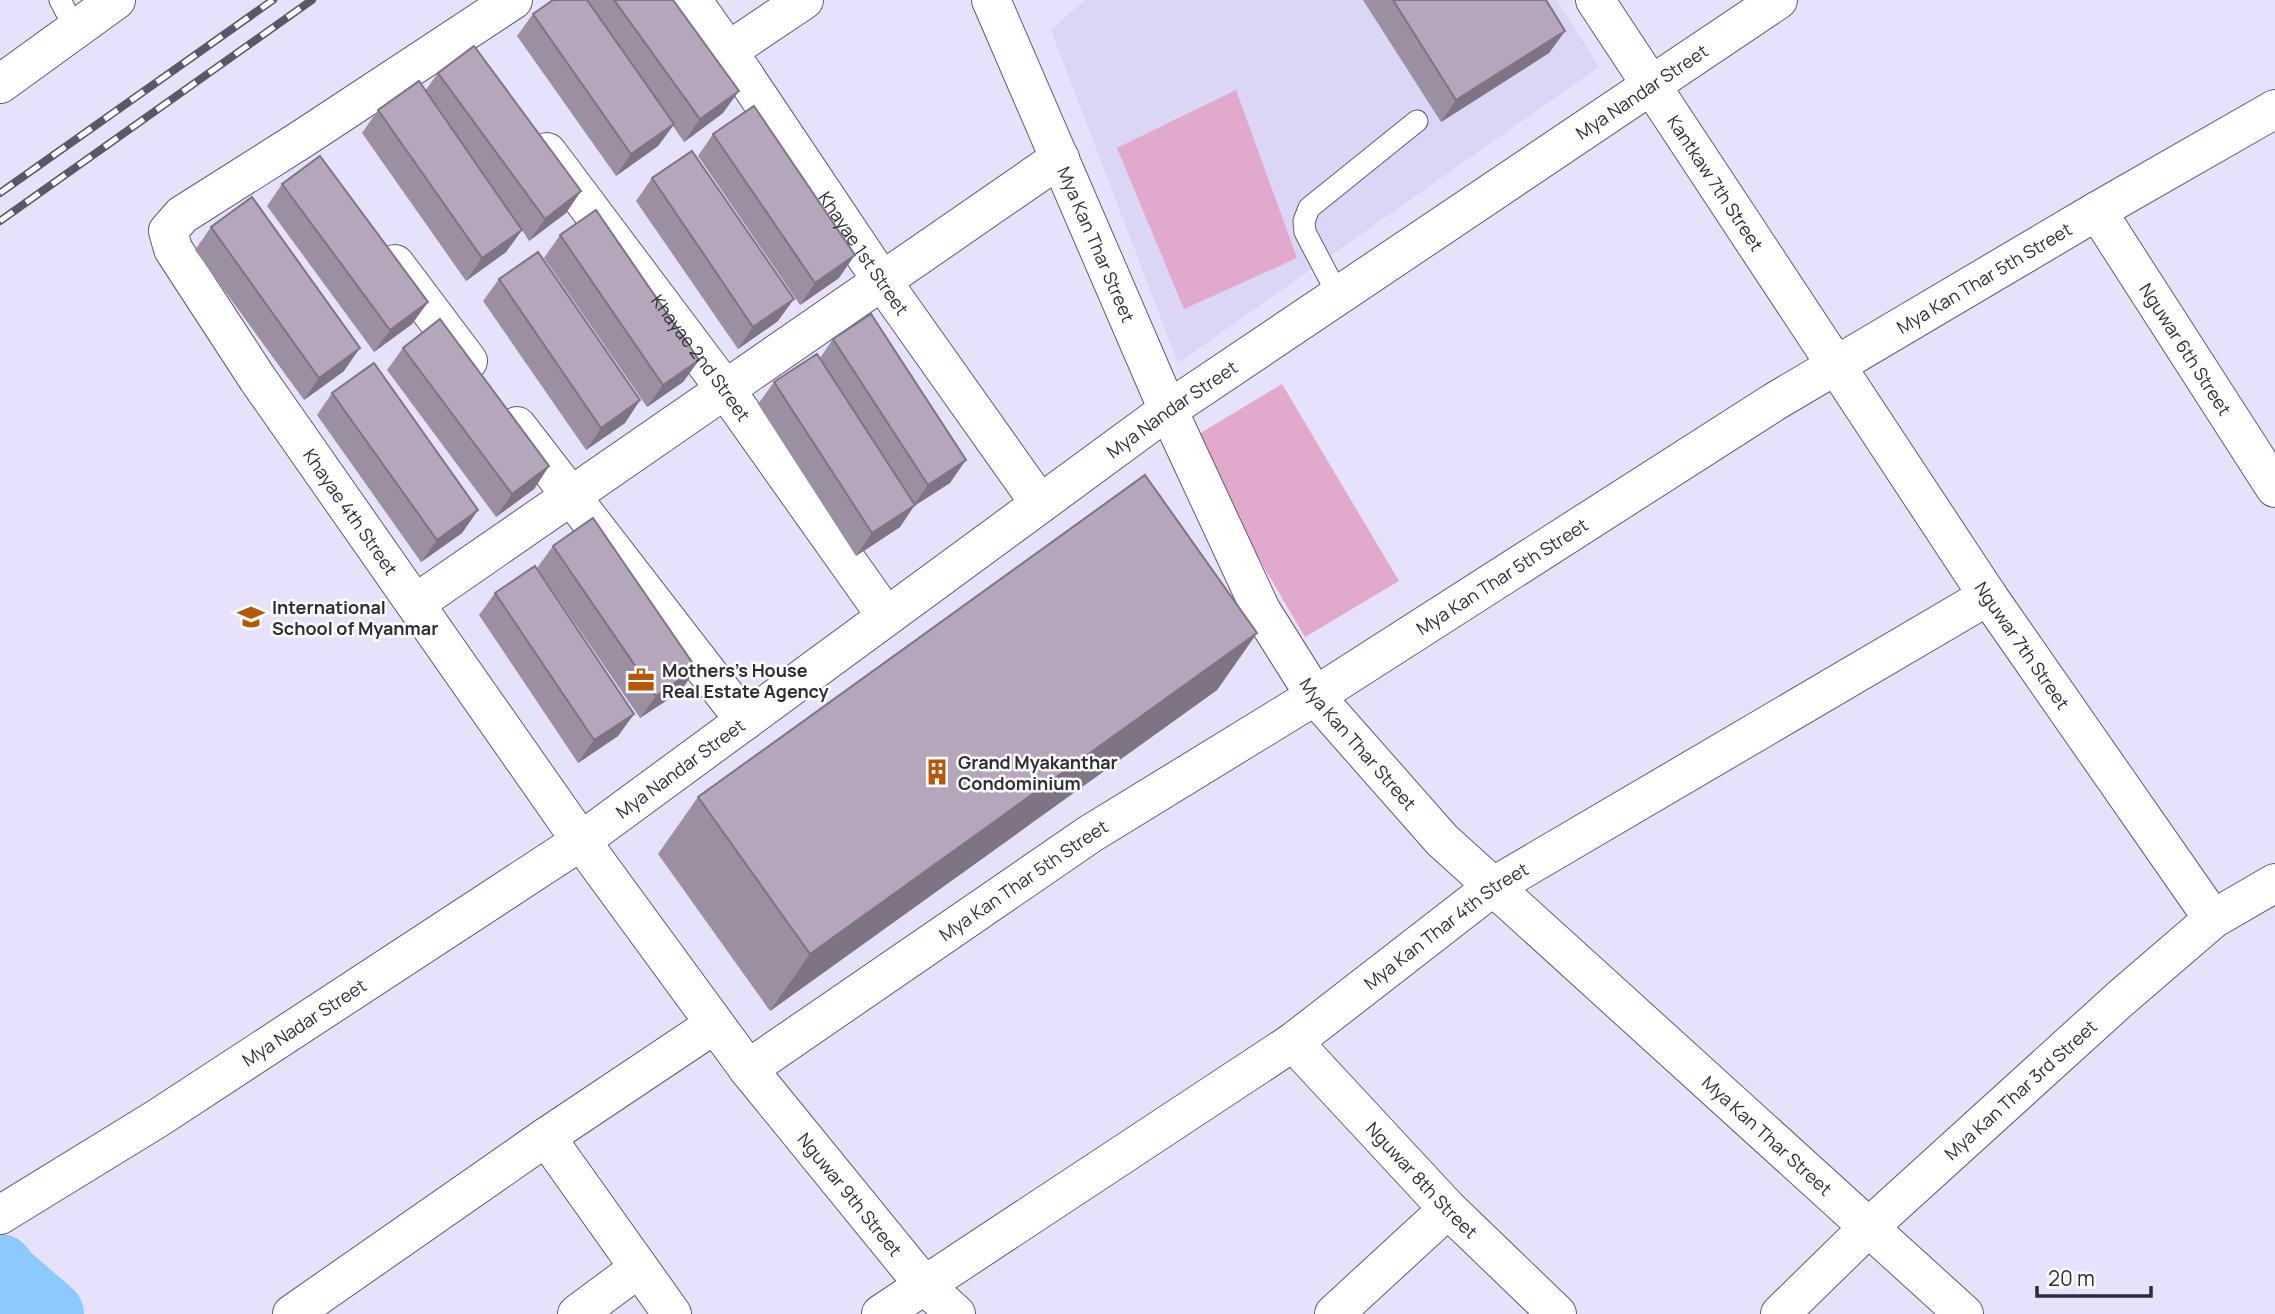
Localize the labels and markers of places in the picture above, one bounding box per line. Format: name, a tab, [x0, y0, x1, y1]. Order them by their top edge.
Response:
place label: International School of Myanmar	[272, 595, 438, 640]
school or university icon: International School of Myanmar	[236, 602, 266, 632]
place label: Mothers’s House Real Estate Agency	[662, 658, 829, 703]
office icon: Mothers’s House Real Estate Agency	[626, 665, 656, 695]
place label: Grand Myakanthar Condominium	[958, 750, 1118, 795]
building icon: Grand Myakanthar Condominium	[922, 757, 952, 787]

